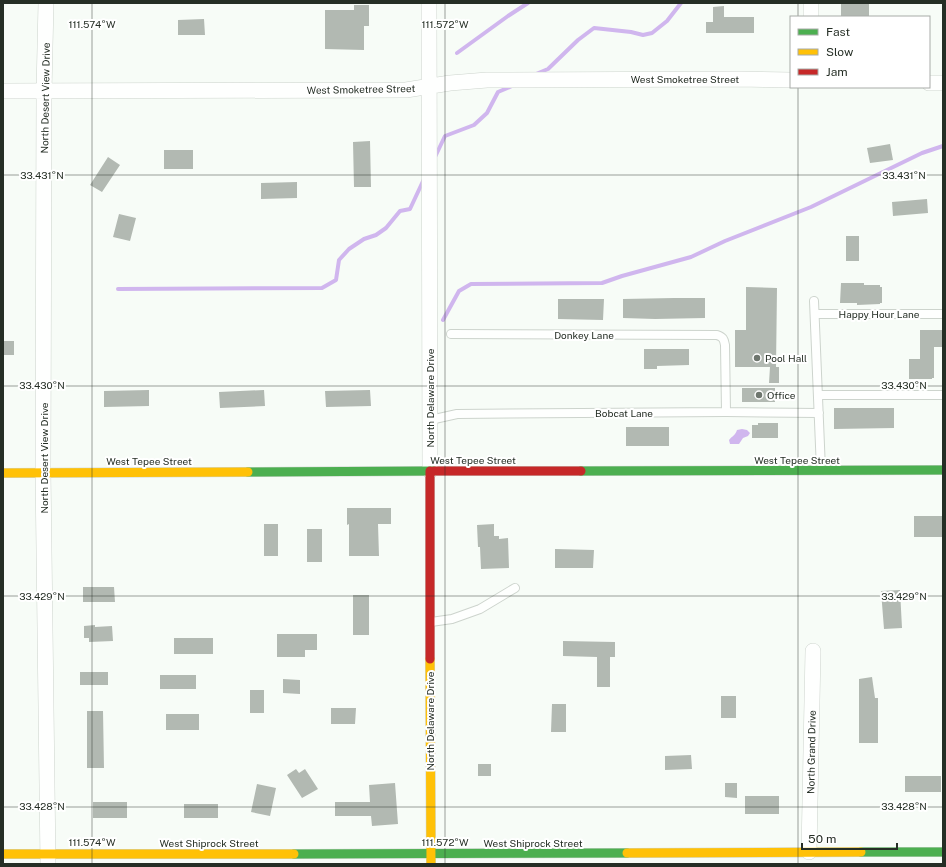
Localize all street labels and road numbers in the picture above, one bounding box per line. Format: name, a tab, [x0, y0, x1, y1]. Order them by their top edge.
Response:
street label: North Desert View Drive	[38, 42, 52, 154]
street label: West Smoketree Street	[631, 73, 739, 85]
street label: West Smoketree Street	[307, 82, 415, 96]
street label: Happy Hour Lane	[839, 308, 920, 320]
street label: Donkey Lane	[554, 329, 614, 341]
street label: North Delaware Drive	[424, 348, 436, 447]
street label: North Desert View Drive	[38, 402, 50, 514]
street label: Bobcat Lane	[595, 407, 653, 419]
street label: West Tepee Street	[430, 454, 516, 466]
street label: West Tepee Street	[754, 454, 840, 466]
street label: West Tepee Street	[106, 455, 192, 467]
street label: North Delaware Drive	[424, 671, 436, 770]
street label: North Grand Drive	[804, 710, 818, 794]
street label: West Shiprock Street	[159, 837, 259, 849]
street label: West Shiprock Street	[483, 837, 583, 849]

